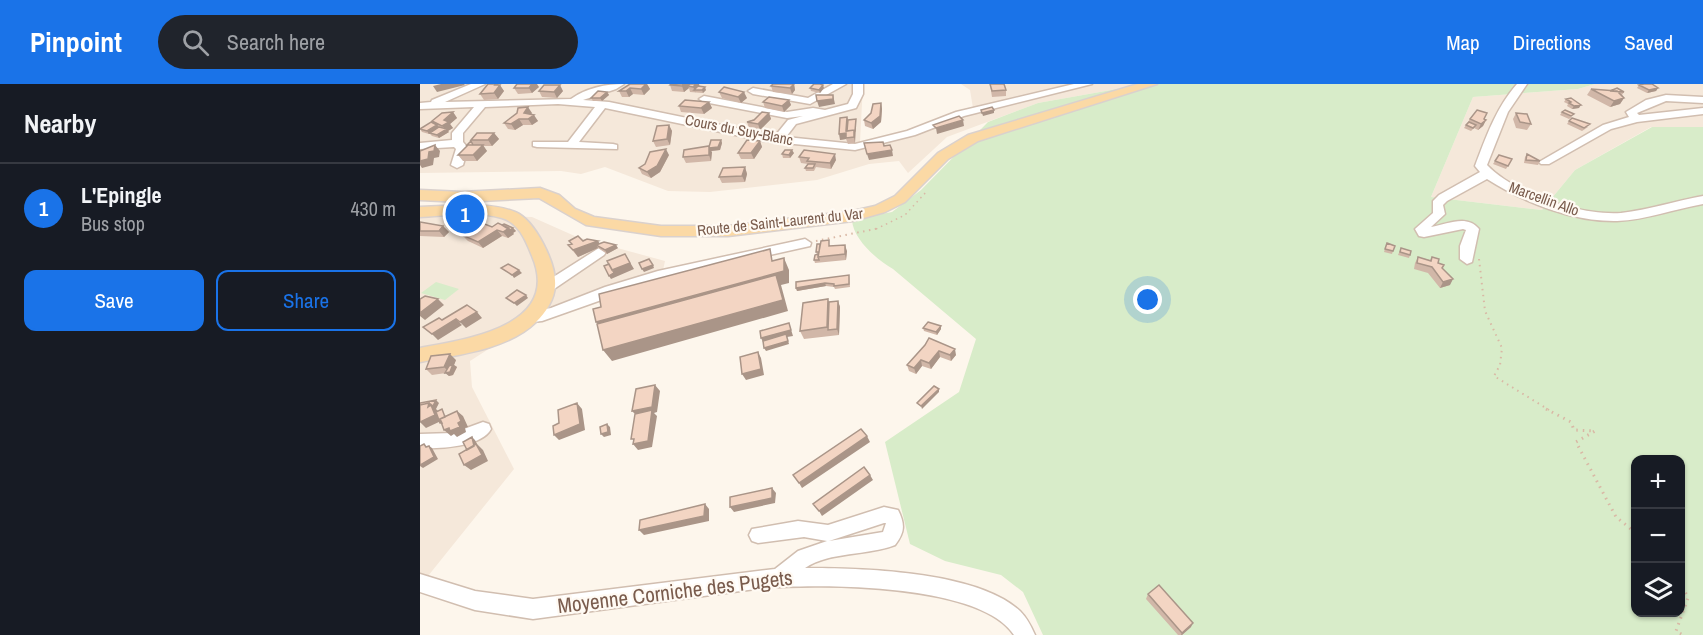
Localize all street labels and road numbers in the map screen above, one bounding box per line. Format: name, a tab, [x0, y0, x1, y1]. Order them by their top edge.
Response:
street label: Cours du Suy-Blanc	[683, 109, 795, 150]
street label: Marcellin Allo	[1506, 176, 1582, 221]
street label: Route de Saint-Laurent du Var	[696, 202, 864, 241]
street label: Moyenne Corniche des Pugets	[556, 563, 794, 620]

